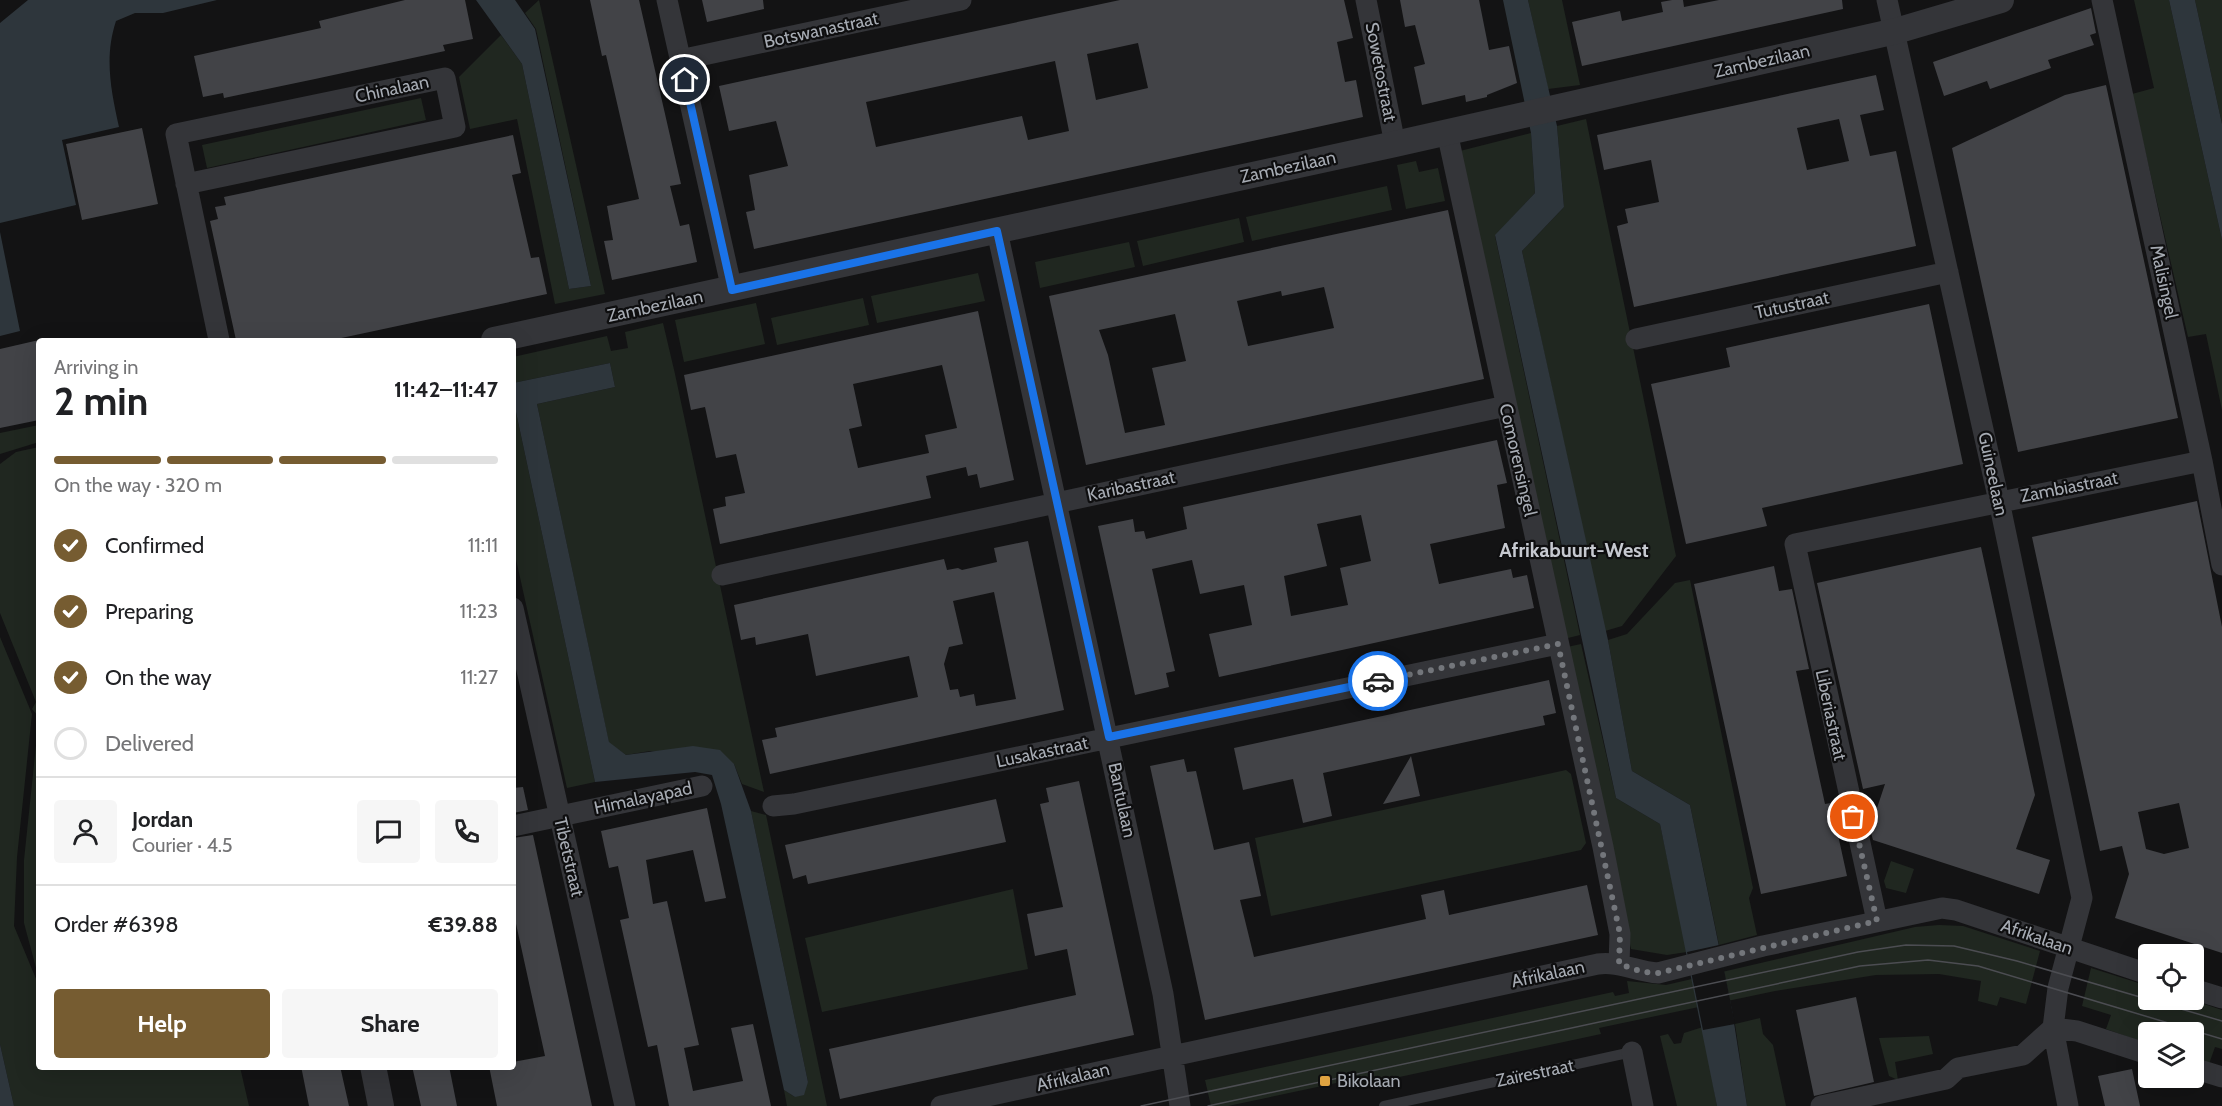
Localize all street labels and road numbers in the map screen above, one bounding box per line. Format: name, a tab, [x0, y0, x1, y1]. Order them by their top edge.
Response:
street label: Botswanastraat	[762, 7, 880, 53]
street label: Sowetostraat	[1361, 21, 1401, 123]
street label: Zambezilaan	[1712, 39, 1812, 83]
street label: Chinalaan	[353, 70, 431, 108]
street label: Zambezilaan	[1238, 146, 1338, 188]
street label: Malisingel	[2145, 243, 2183, 322]
street label: Zambezilaan	[605, 285, 705, 327]
street label: Tutustraat	[1753, 286, 1831, 324]
street label: Comorensingel	[1494, 402, 1542, 519]
street label: Guineelaan	[1973, 430, 2013, 518]
street label: Karibastraat	[1085, 466, 1177, 506]
street label: Zambiastraat	[2018, 467, 2120, 507]
street label: Liberiastraat	[1811, 668, 1851, 762]
street label: Lusakastraat	[994, 732, 1090, 772]
street label: Bantulaan	[1103, 760, 1141, 840]
street label: Himalayapad	[592, 777, 694, 819]
street label: Tibetstraat	[549, 815, 589, 899]
street label: Afrikalaan	[1998, 914, 2076, 960]
street label: Afrikalaan	[1509, 955, 1587, 993]
street label: Zaïrestraat	[1494, 1054, 1576, 1092]
street label: Afrikalaan	[1034, 1058, 1112, 1096]

